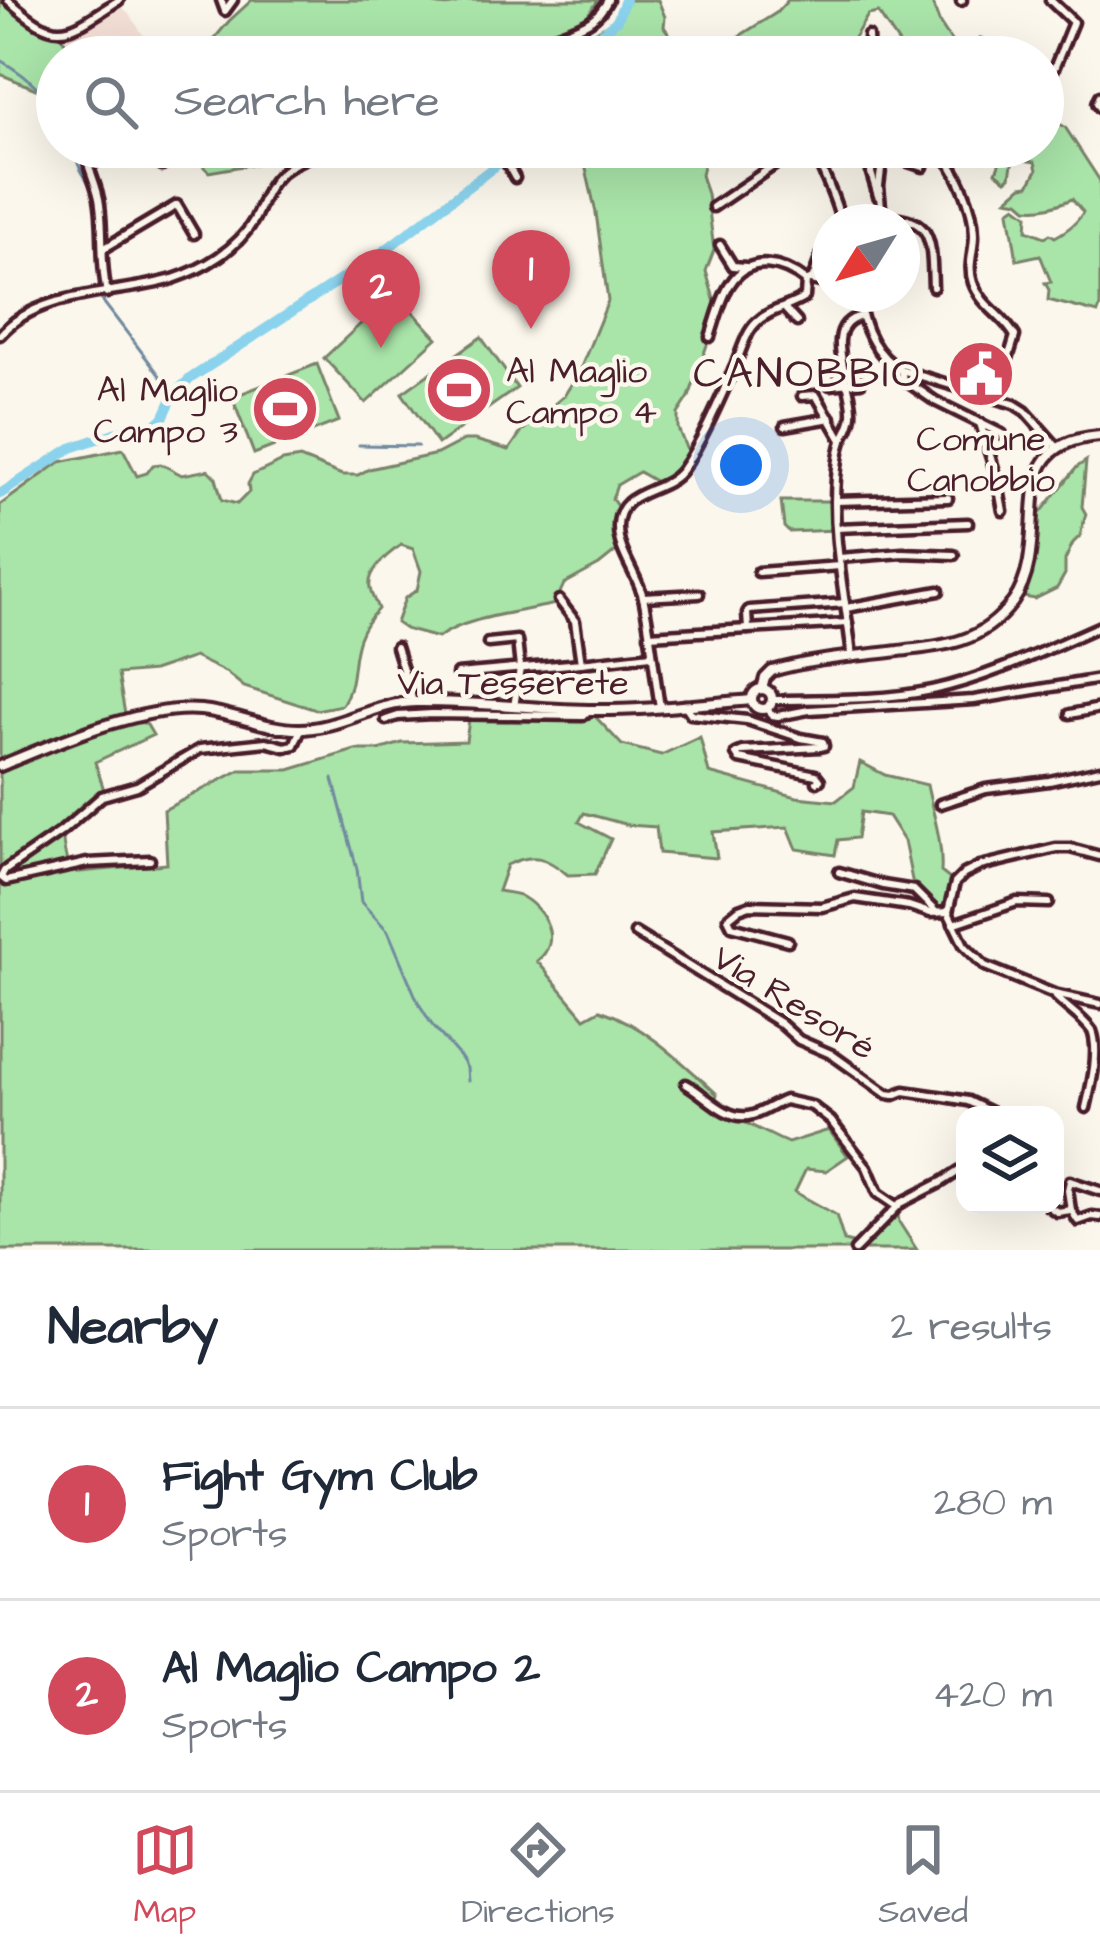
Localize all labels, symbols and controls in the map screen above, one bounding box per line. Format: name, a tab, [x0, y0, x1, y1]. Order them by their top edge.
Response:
search box	[36, 36, 1064, 168]
icon: search	[78, 69, 144, 135]
text: Search here	[174, 71, 440, 133]
north arrow	[812, 204, 920, 312]
pin: 1	[492, 230, 570, 329]
pin: 2	[342, 249, 420, 348]
public building icon: Comune Canobbio	[946, 339, 1016, 409]
place label: Al Maglio Campo 4	[506, 346, 657, 438]
district label: CANOBBIO	[693, 346, 923, 404]
sports icon: Al Maglio Campo 4	[424, 355, 494, 425]
place label: Al Maglio Campo 3	[93, 365, 238, 457]
sports icon: Al Maglio Campo 3	[250, 374, 320, 444]
place label: Comune Canobbio	[907, 414, 1055, 506]
your location	[711, 435, 771, 495]
street label: Via Tesserete	[397, 658, 629, 709]
street label: Via Resoré	[702, 933, 885, 1073]
map controls	[956, 1106, 1064, 1214]
button: layers	[956, 1106, 1064, 1214]
text: Nearby	[48, 1293, 218, 1364]
text: 2 results	[891, 1301, 1052, 1355]
text: Fight Gym Club	[162, 1446, 478, 1508]
text: 1	[85, 1477, 90, 1531]
text: 280 m	[934, 1477, 1052, 1531]
text: Sports	[162, 1508, 288, 1562]
text: Al Maglio Campo 2	[162, 1638, 540, 1700]
text: 2	[76, 1669, 98, 1723]
text: 420 m	[933, 1669, 1052, 1723]
text: Sports	[162, 1700, 288, 1754]
tab: Map	[132, 1817, 198, 1935]
tab: Directions	[461, 1817, 615, 1935]
tab: Saved	[878, 1817, 968, 1935]

